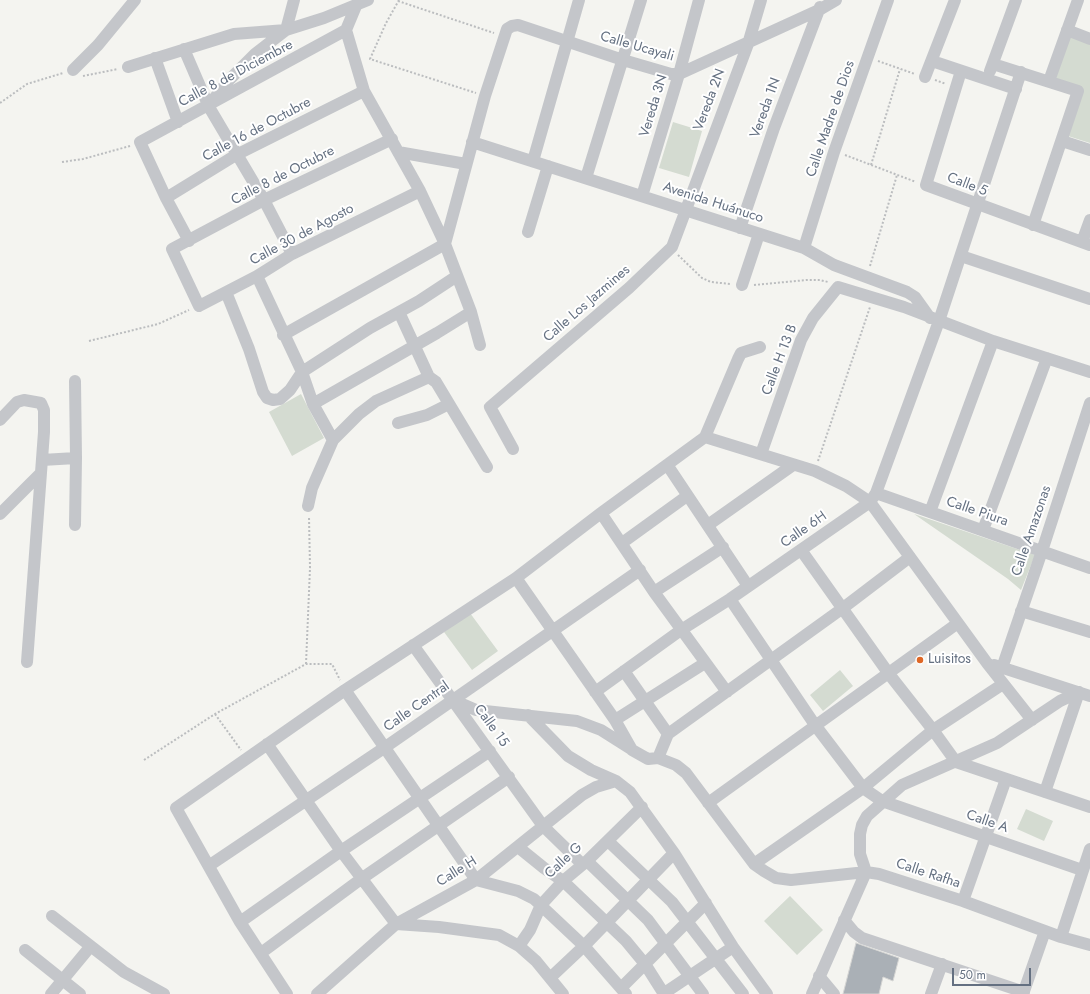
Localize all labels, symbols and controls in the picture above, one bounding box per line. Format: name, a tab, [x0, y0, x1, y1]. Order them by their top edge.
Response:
street label: Calle Ucayali	[598, 28, 676, 66]
street label: Calle 8 de Diciembre	[176, 37, 296, 111]
street label: Calle Madre de Dios	[803, 59, 859, 179]
street label: Vereda 2N	[691, 67, 729, 133]
street label: Vereda 3N	[637, 73, 671, 139]
street label: Vereda 1N	[747, 75, 785, 141]
street label: Calle 16 de Octubre	[200, 94, 314, 166]
street label: Calle 8 de Octubre	[229, 143, 337, 209]
street label: Calle 5	[944, 170, 990, 200]
street label: Avenida Huánuco	[661, 179, 765, 227]
street label: Calle 30 de Agosto	[247, 201, 357, 269]
street label: Calle Los Jazmines	[540, 262, 634, 346]
street label: Calle H 13 B	[759, 322, 801, 398]
street label: Calle Amazonas	[1009, 484, 1055, 578]
street label: Calle Piura	[944, 494, 1010, 530]
street label: Calle 6H	[778, 508, 830, 552]
place label: Luisitos	[928, 652, 971, 668]
marker: Luisitos	[915, 655, 925, 665]
street label: Calle Central	[381, 678, 453, 736]
street label: Calle 15	[470, 701, 512, 751]
street label: Calle A	[964, 807, 1010, 837]
street label: Calle G	[542, 840, 586, 882]
street label: Calle H	[434, 853, 480, 891]
street label: Calle Rafha	[894, 856, 962, 892]
scale bar	[954, 960, 1033, 986]
text: 50 m	[959, 966, 986, 984]

